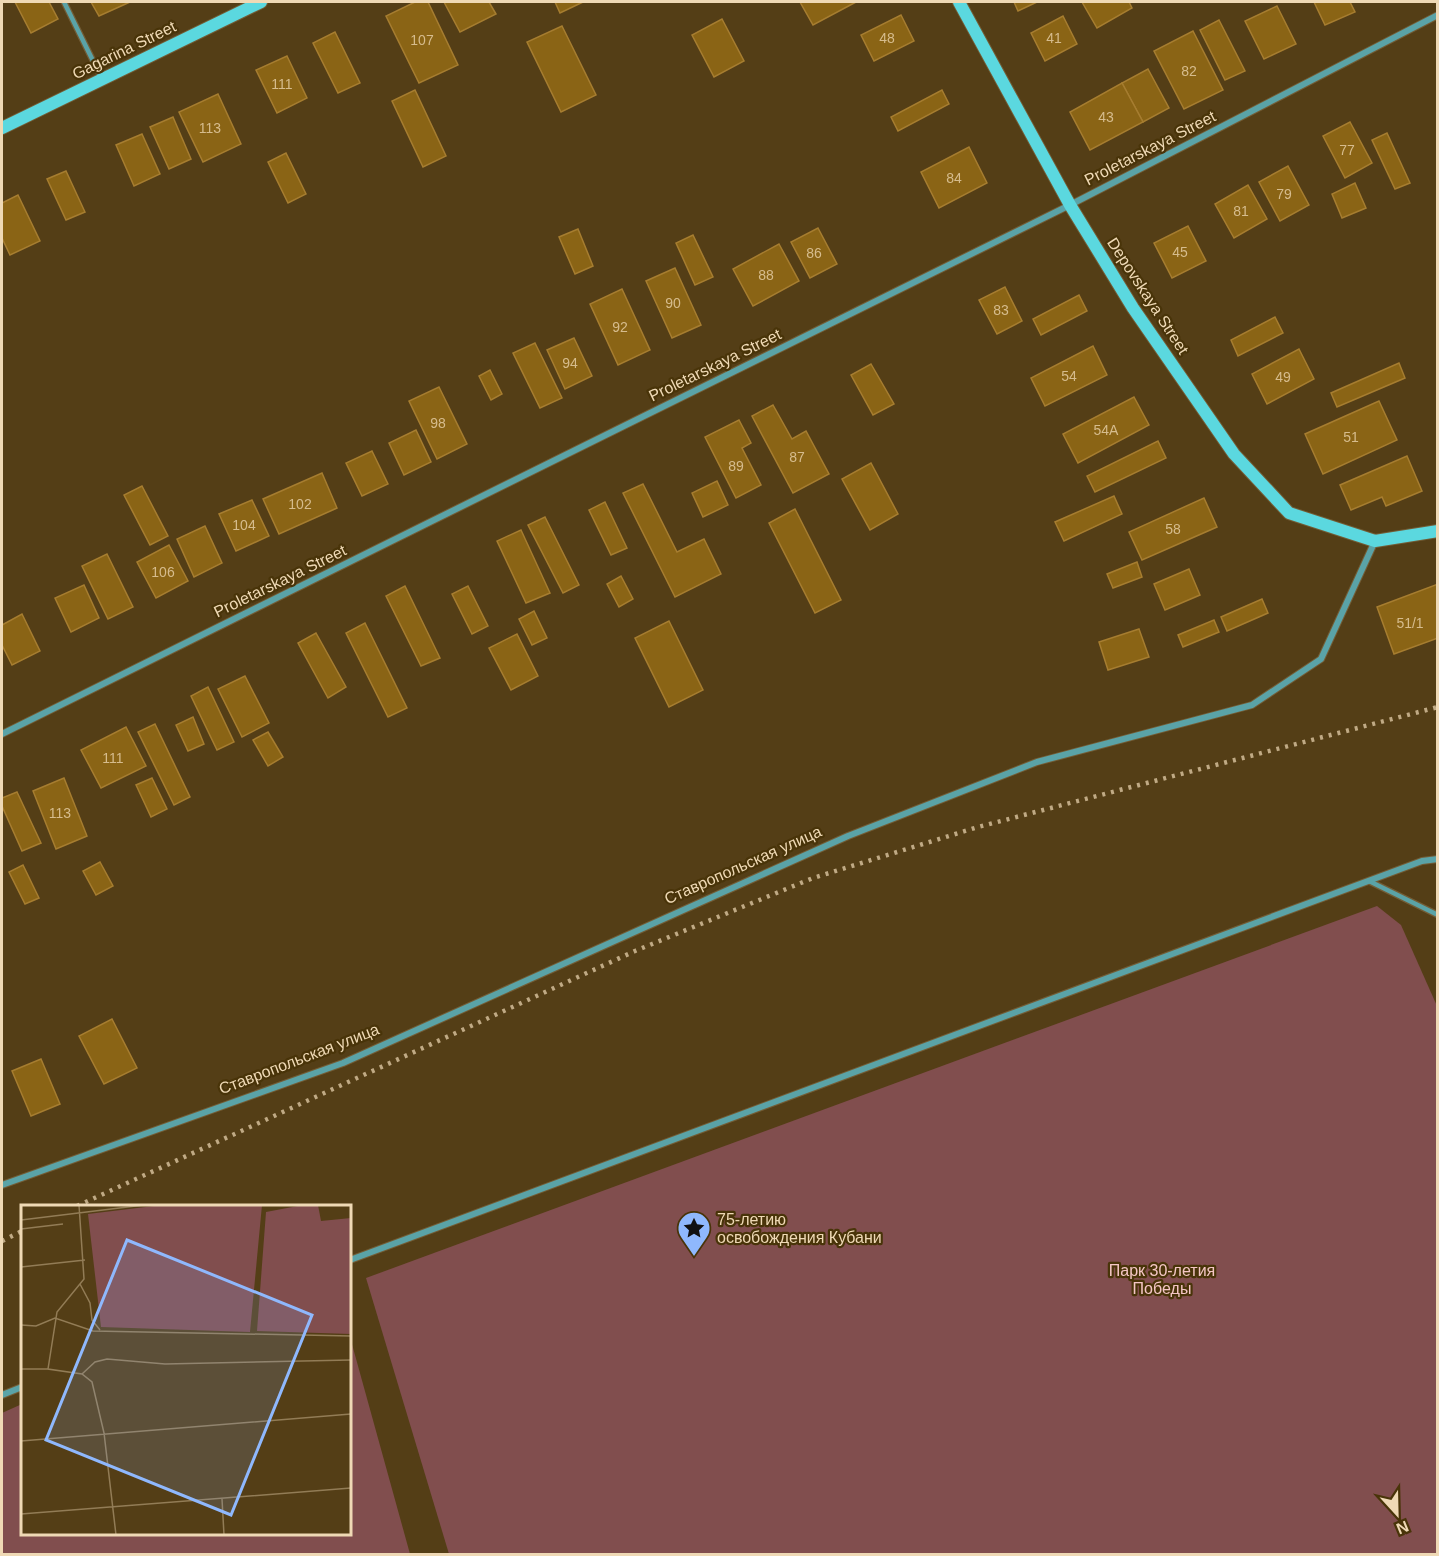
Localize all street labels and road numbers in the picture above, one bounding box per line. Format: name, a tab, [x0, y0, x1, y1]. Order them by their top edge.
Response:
street label: Gagarina Street	[70, 17, 179, 82]
street label: Proletarskaya Street	[1082, 107, 1219, 188]
street label: Depovskaya Street	[1104, 235, 1192, 358]
street label: Proletarskaya Street	[646, 325, 784, 404]
street label: Proletarskaya Street	[211, 541, 349, 620]
street label: Ставропольская улица	[662, 823, 824, 907]
street label: Ставропольская улица	[217, 1021, 382, 1097]

